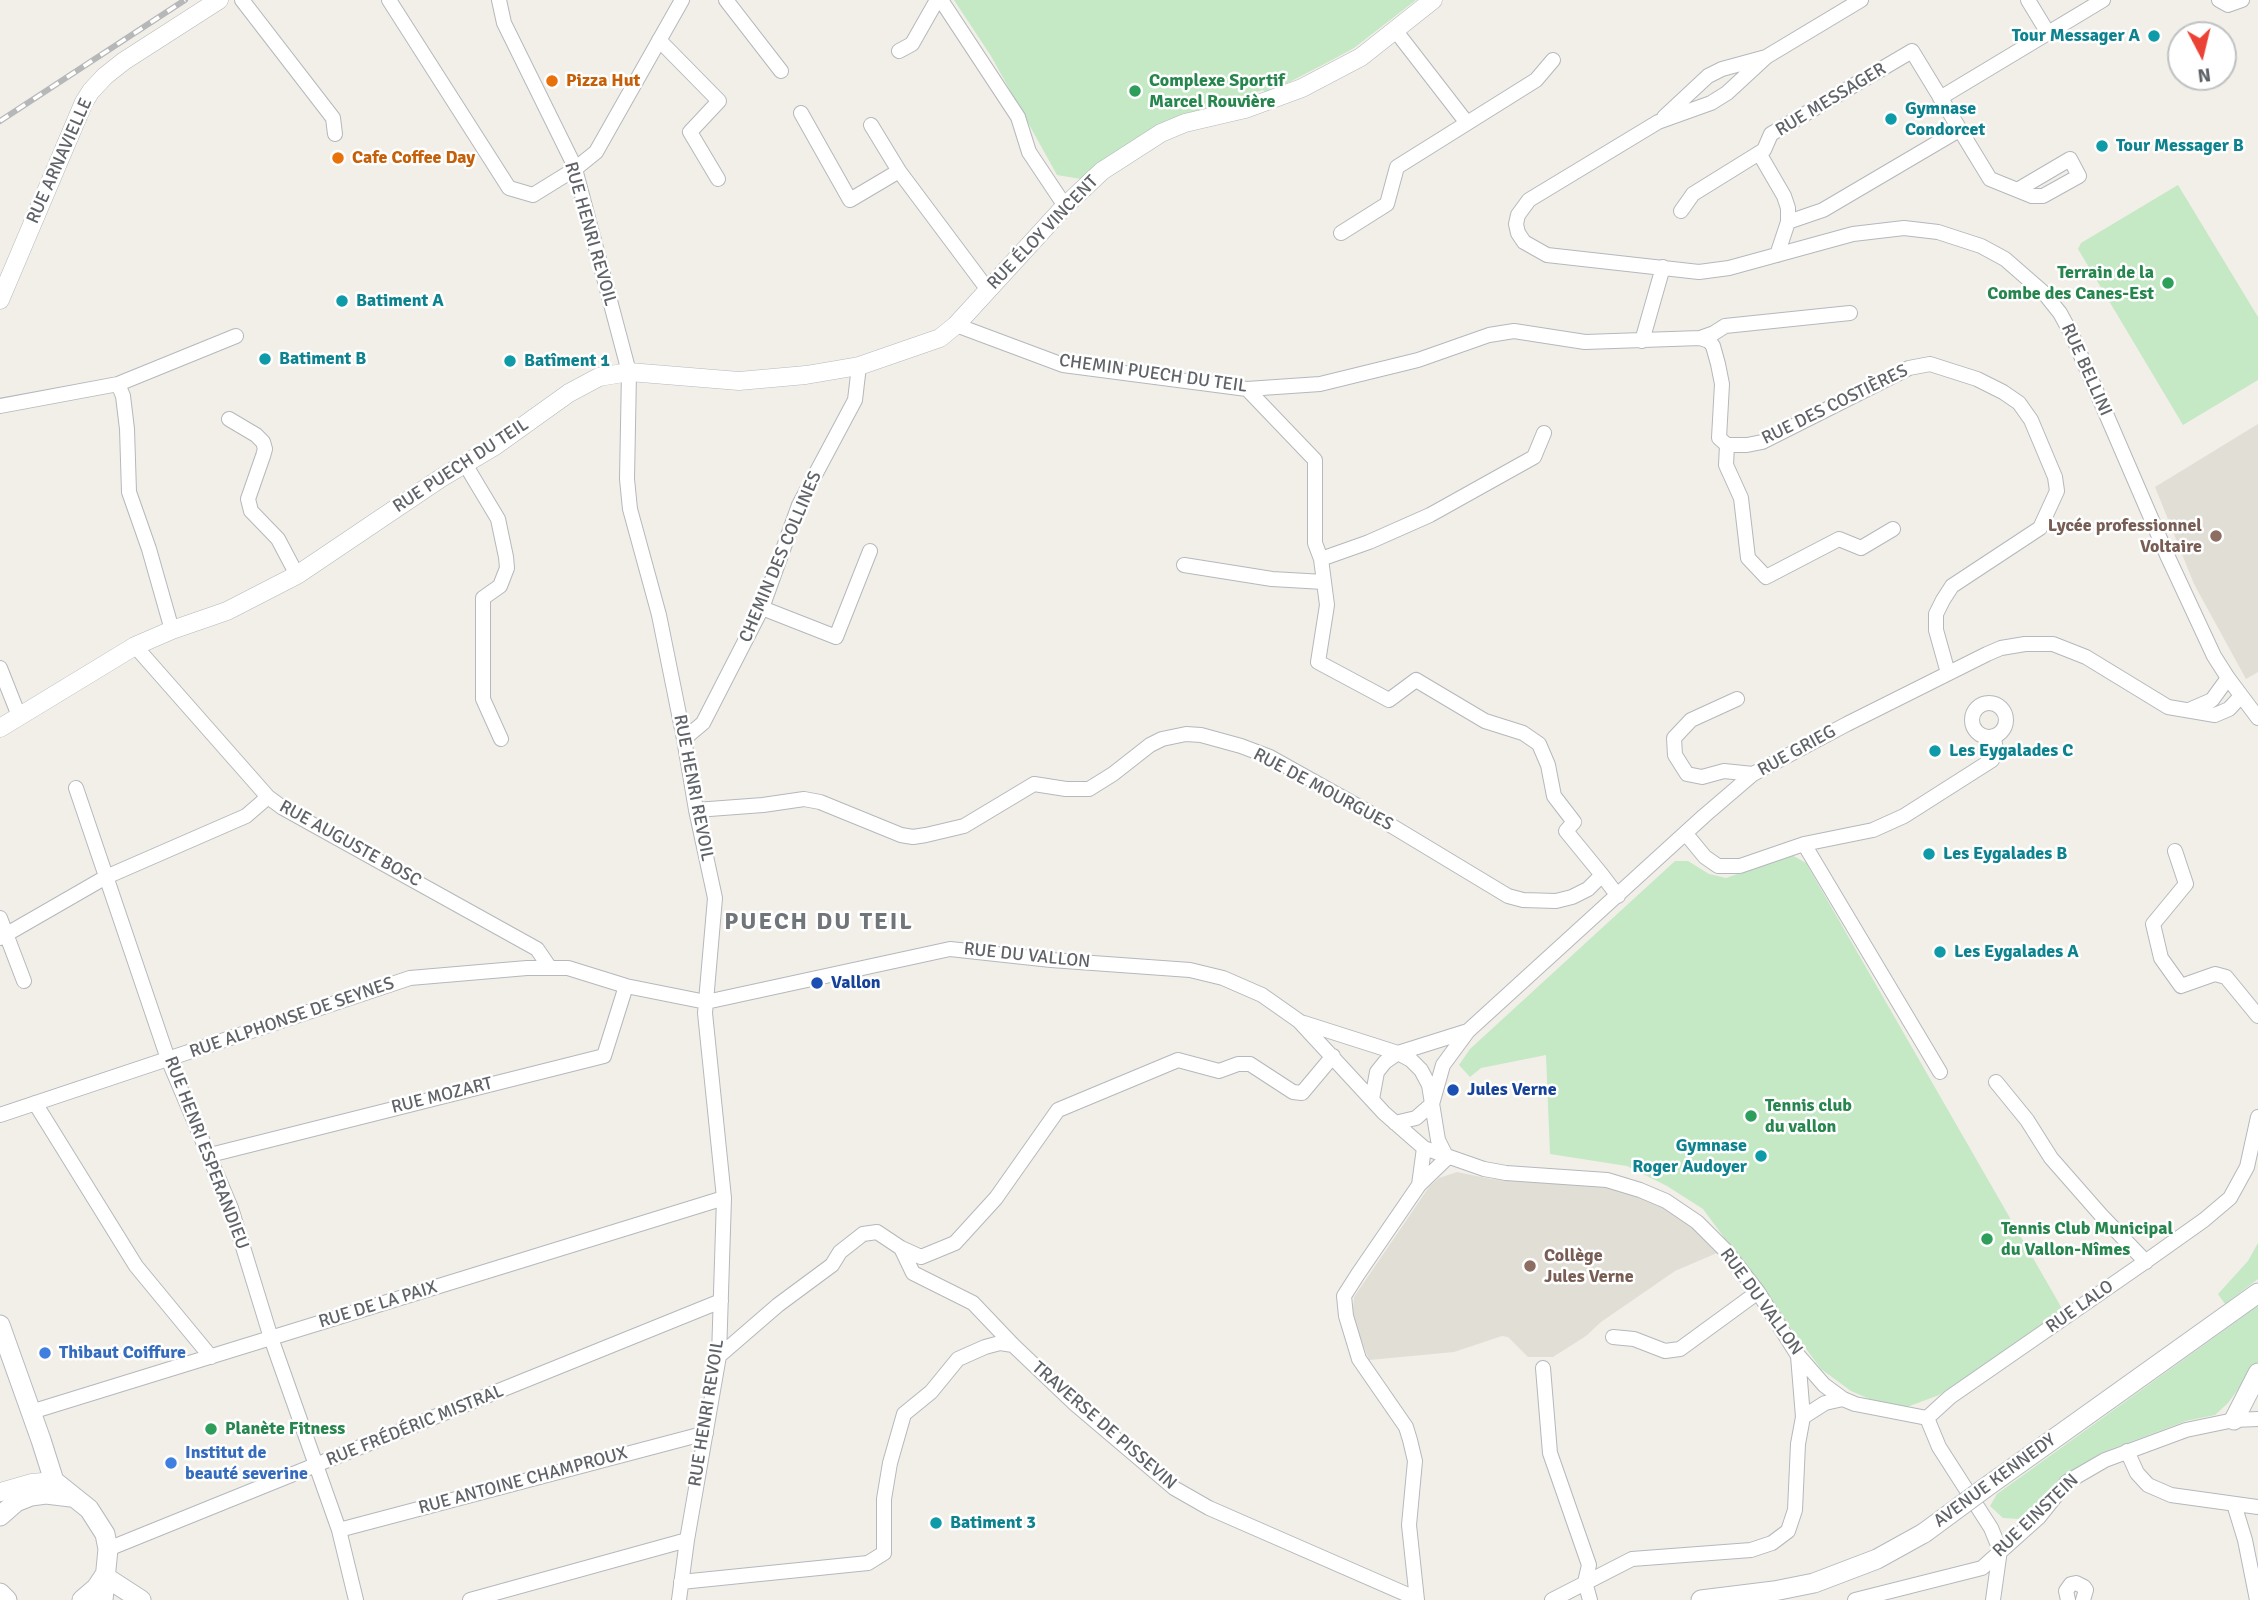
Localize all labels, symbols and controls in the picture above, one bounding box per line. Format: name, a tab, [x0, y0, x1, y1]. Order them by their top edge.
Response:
north arrow	[2167, 21, 2237, 91]
place label: Tour Messager A	[2012, 25, 2140, 47]
marker: Tour Messager A	[2146, 28, 2162, 44]
street label: RUE MESSAGER	[1772, 59, 1890, 141]
text: N	[2196, 62, 2212, 88]
place label: Pizza Hut	[566, 70, 640, 92]
place label: Complexe Sportif Marcel Rouvière	[1149, 70, 1285, 112]
marker: Pizza Hut	[544, 73, 560, 89]
marker: Complexe Sportif Marcel Rouvière	[1127, 83, 1143, 99]
street label: RUE ARNAVIELLE	[23, 95, 97, 227]
place label: Gymnase Condorcet	[1905, 98, 1985, 140]
marker: Gymnase Condorcet	[1883, 111, 1899, 127]
place label: Tour Messager B	[2116, 135, 2244, 157]
marker: Tour Messager B	[2094, 138, 2110, 154]
place label: Cafe Coffee Day	[352, 147, 475, 169]
marker: Cafe Coffee Day	[330, 150, 346, 166]
street label: RUE HENRI REVOIL	[559, 159, 621, 309]
street label: RUE ÉLOY VINCENT	[983, 171, 1103, 295]
place label: Terrain de la Combe des Canes-Est	[1987, 262, 2154, 304]
marker: Terrain de la Combe des Canes-Est	[2160, 275, 2176, 291]
place label: Batiment A	[356, 290, 444, 312]
marker: Batiment A	[334, 293, 350, 309]
street label: RUE BELLINI	[2056, 320, 2116, 420]
place label: Batiment B	[279, 348, 366, 370]
place label: Batîment 1	[524, 350, 610, 372]
street label: CHEMIN PUECH DU TEIL	[1058, 350, 1248, 398]
marker: Batiment B	[257, 351, 273, 367]
marker: Batîment 1	[502, 353, 518, 369]
street label: RUE DES COSTIÈRES	[1758, 360, 1912, 450]
street label: RUE PUECH DU TEIL	[389, 414, 533, 518]
street label: CHEMIN DES COLLINES	[735, 468, 827, 646]
place label: Lycée professionnel Voltaire	[2048, 515, 2202, 558]
marker: Lycée professionnel Voltaire	[2208, 528, 2224, 544]
street label: RUE HENRI REVOIL	[668, 713, 718, 863]
street label: RUE GRIEG	[1754, 721, 1840, 781]
place label: Les Eygalades C	[1949, 740, 2073, 762]
marker: Les Eygalades C	[1927, 743, 1943, 759]
street label: RUE DE MOURGUES	[1249, 744, 1397, 836]
street label: RUE AUGUSTE BOSC	[275, 796, 425, 892]
place label: Les Eygalades B	[1943, 843, 2067, 865]
marker: Les Eygalades B	[1921, 846, 1937, 862]
district label: PUECH DU TEIL	[726, 909, 912, 937]
street label: RUE DU VALLON	[963, 939, 1091, 973]
place label: Les Eygalades A	[1954, 941, 2079, 963]
marker: Les Eygalades A	[1932, 944, 1948, 960]
place label: Vallon	[831, 972, 881, 994]
street label: RUE ALPHONSE DE SEYNES	[187, 973, 397, 1063]
marker: Vallon	[809, 975, 825, 991]
street label: RUE HENRI ESPERANDIEU	[159, 1053, 253, 1253]
street label: RUE MOZART	[389, 1073, 495, 1119]
place label: Jules Verne	[1467, 1079, 1557, 1101]
marker: Jules Verne	[1445, 1082, 1461, 1098]
place label: Tennis club du vallon	[1765, 1095, 1852, 1138]
marker: Tennis club du vallon	[1743, 1108, 1759, 1124]
place label: Gymnase Roger Audoyer	[1632, 1135, 1747, 1178]
marker: Gymnase Roger Audoyer	[1753, 1148, 1769, 1164]
place label: Tennis Club Municipal du Vallon-Nîmes	[2001, 1218, 2173, 1260]
marker: Tennis Club Municipal du Vallon-Nîmes	[1979, 1231, 1995, 1247]
street label: RUE DU VALLON	[1715, 1244, 1807, 1360]
place label: Collège Jules Verne	[1544, 1245, 1634, 1288]
marker: Collège Jules Verne	[1522, 1258, 1538, 1274]
street label: RUE LALO	[2042, 1276, 2118, 1338]
street label: RUE DE LA PAIX	[316, 1277, 440, 1333]
street label: RUE HENRI REVOIL	[685, 1338, 729, 1488]
place label: Thibaut Coiffure	[59, 1342, 186, 1364]
marker: Thibaut Coiffure	[37, 1345, 53, 1361]
street label: TRAVERSE DE PISSEVIN	[1027, 1357, 1181, 1495]
street label: RUE FRÉDÉRIC MISTRAL	[323, 1381, 507, 1471]
place label: Planète Fitness	[225, 1418, 345, 1440]
marker: Planète Fitness	[203, 1421, 219, 1437]
street label: AVENUE KENNEDY	[1930, 1430, 2060, 1532]
place label: Institut de beauté severine	[185, 1442, 308, 1484]
street label: RUE ANTOINE CHAMPROUX	[416, 1443, 630, 1519]
marker: Institut de beauté severine	[163, 1455, 179, 1471]
street label: RUE EINSTEIN	[1989, 1470, 2083, 1562]
place label: Batiment 3	[950, 1512, 1036, 1534]
marker: Batiment 3	[928, 1515, 944, 1531]

